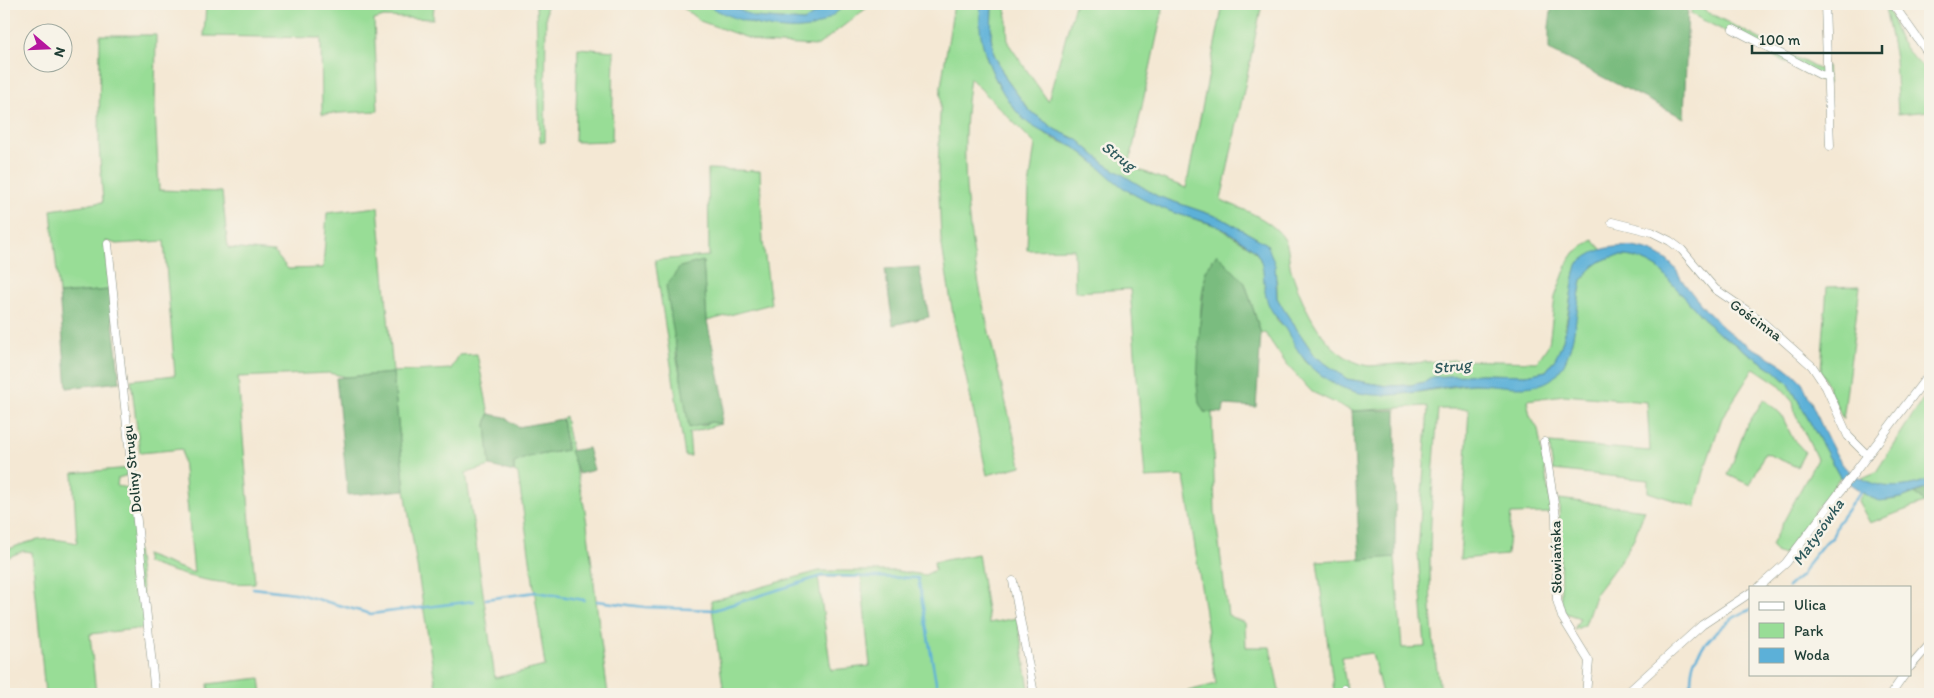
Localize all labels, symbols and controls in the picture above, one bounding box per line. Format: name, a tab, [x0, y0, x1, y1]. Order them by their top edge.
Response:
north arrow	[22, 22, 72, 72]
scale bar	[1752, 22, 1882, 54]
text: 100 m	[1759, 31, 1801, 49]
text: N	[50, 45, 69, 59]
water label: Strug	[1098, 137, 1141, 176]
street label: Gościnna	[1726, 295, 1786, 345]
water label: Strug	[1432, 354, 1474, 378]
street label: Doliny Strugu	[118, 424, 146, 514]
water label: Matysówka	[1788, 494, 1848, 569]
street label: Słowiańska	[1546, 520, 1566, 594]
legend	[1749, 586, 1912, 676]
text: Ulica	[1794, 596, 1827, 614]
text: Park	[1794, 622, 1824, 640]
text: Woda	[1794, 646, 1830, 664]

